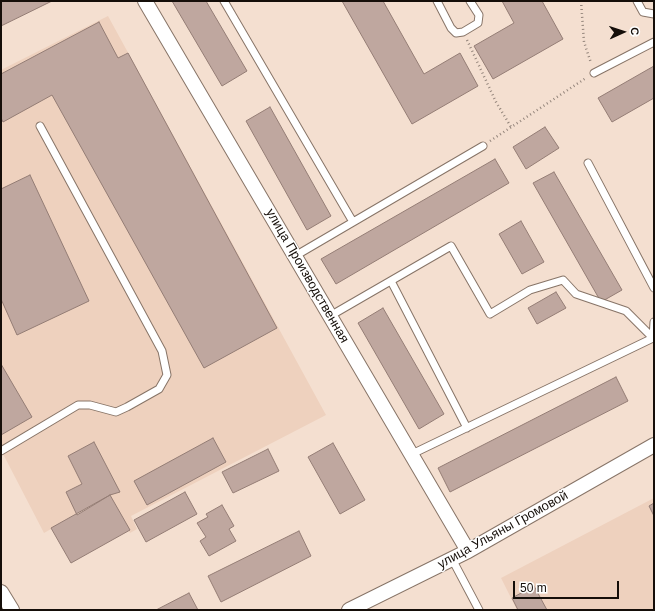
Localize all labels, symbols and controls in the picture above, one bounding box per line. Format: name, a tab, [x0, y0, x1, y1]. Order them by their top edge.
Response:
north arrow	[603, 12, 643, 52]
text: С	[629, 27, 641, 36]
street label: улица Производственная	[262, 206, 352, 346]
street label: улица Ульяны Громовой	[435, 488, 571, 572]
scale bar	[515, 573, 621, 599]
text: 50 m	[520, 581, 547, 595]

